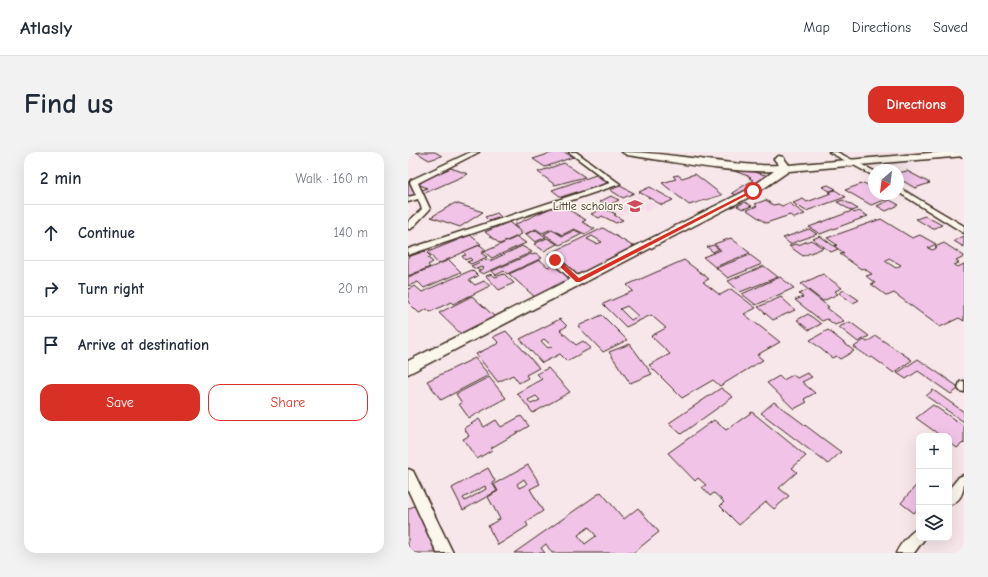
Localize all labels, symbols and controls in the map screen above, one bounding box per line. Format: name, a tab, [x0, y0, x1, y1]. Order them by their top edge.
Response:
text: Atlasly	[20, 17, 72, 39]
text: Map	[803, 19, 830, 36]
text: Directions	[852, 19, 911, 36]
text: Saved	[933, 19, 968, 36]
button: Directions	[868, 86, 964, 123]
text: Find us	[24, 88, 113, 120]
north arrow	[868, 164, 904, 200]
text: 2 min	[40, 169, 81, 188]
text: Walk · 160 m	[296, 171, 368, 186]
route start	[744, 182, 762, 200]
school or university icon: Little scholars	[626, 197, 644, 215]
place label: Little scholars	[553, 199, 623, 213]
icon: ahead	[40, 222, 62, 244]
text: Continue	[78, 224, 135, 242]
text: 140 m	[334, 225, 368, 240]
route end	[546, 251, 564, 269]
icon: right	[40, 278, 62, 300]
text: Turn right	[78, 280, 144, 298]
text: 20 m	[338, 281, 368, 296]
icon: arrive	[40, 334, 62, 356]
text: Arrive at destination	[78, 336, 209, 354]
button: Save	[40, 384, 200, 421]
button: Share	[208, 384, 368, 421]
map controls	[916, 433, 952, 541]
button: +	[916, 433, 952, 469]
button: −	[916, 469, 952, 505]
button: layers	[916, 505, 952, 541]

